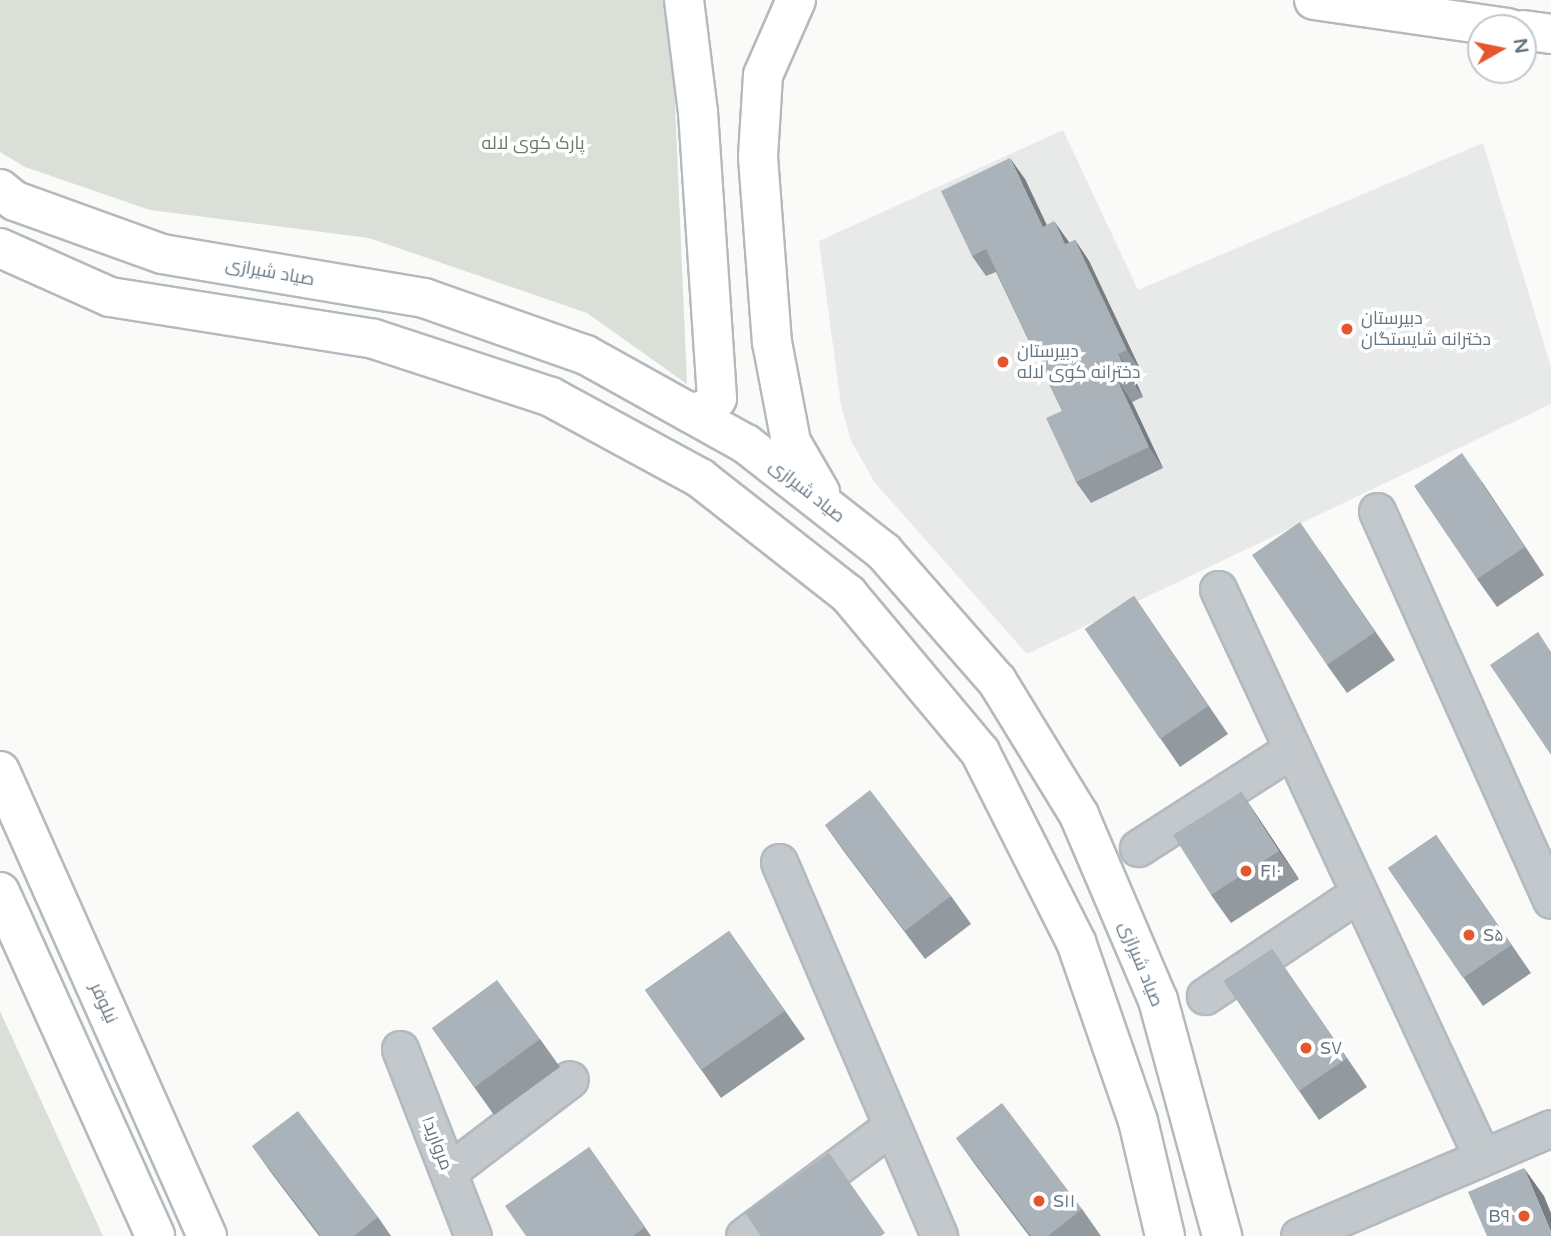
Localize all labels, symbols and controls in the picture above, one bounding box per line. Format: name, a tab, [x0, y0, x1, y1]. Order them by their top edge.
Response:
north arrow	[1467, 14, 1537, 84]
text: N	[1509, 37, 1533, 55]
park label: پارک کوی لاله	[481, 132, 585, 154]
street label: صیاد شیرازی	[224, 254, 316, 290]
place label: دبیرستان دخترانه شایستگان	[1361, 308, 1491, 350]
marker: دبیرستان دخترانه شایستگان	[1339, 321, 1355, 337]
place label: دبیرستان دخترانه کوی لاله	[1017, 341, 1141, 384]
marker: دبیرستان دخترانه کوی لاله	[995, 354, 1011, 370]
street label: صیاد شیرازی	[765, 455, 849, 527]
place label: F۱۰	[1260, 860, 1281, 882]
marker: F۱۰	[1238, 863, 1254, 879]
street label: صیاد شیرازی	[1114, 918, 1168, 1010]
place label: S۵	[1483, 924, 1504, 946]
marker: S۵	[1461, 927, 1477, 943]
street label: نیلوفر	[86, 979, 122, 1027]
place label: S۷	[1320, 1037, 1342, 1059]
marker: S۷	[1298, 1040, 1314, 1056]
street label: مروارید۱	[417, 1113, 457, 1173]
place label: S۱۱	[1053, 1190, 1075, 1212]
marker: S۱۱	[1031, 1193, 1047, 1209]
place label: B۹	[1488, 1205, 1510, 1227]
marker: B۹	[1516, 1208, 1532, 1224]

